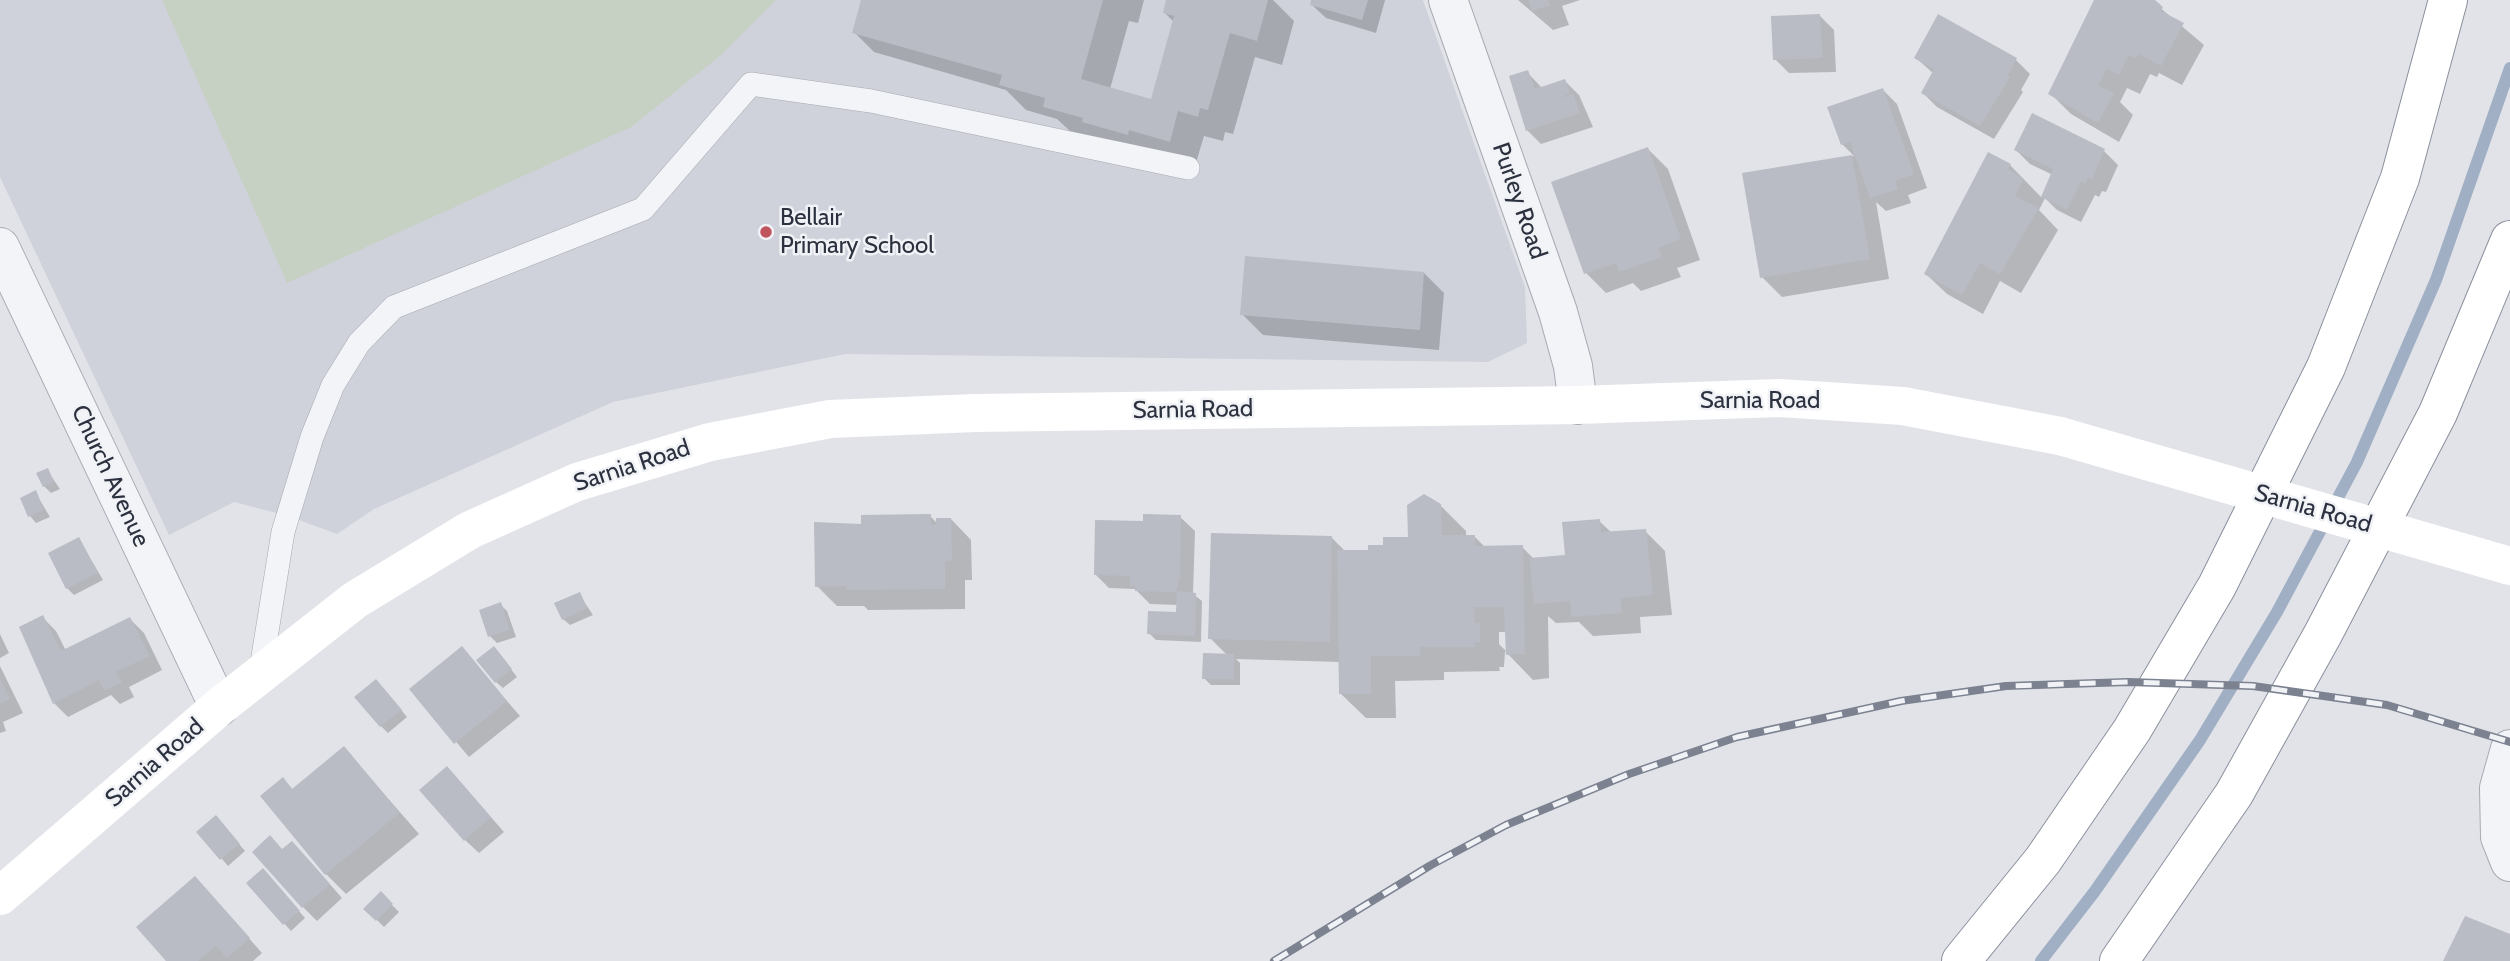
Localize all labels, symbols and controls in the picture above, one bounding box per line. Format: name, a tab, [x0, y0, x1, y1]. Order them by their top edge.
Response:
street label: Purley Road	[1486, 139, 1552, 263]
place label: Bellair Primary School	[780, 204, 934, 260]
marker: Bellair Primary School	[758, 224, 774, 240]
street label: Sarnia Road	[1700, 387, 1820, 415]
street label: Sarnia Road	[1132, 395, 1254, 425]
street label: Church Avenue	[65, 401, 155, 551]
street label: Sarnia Road	[570, 434, 694, 498]
street label: Sarnia Road	[2251, 479, 2375, 539]
street label: Sarnia Road	[100, 713, 210, 813]

